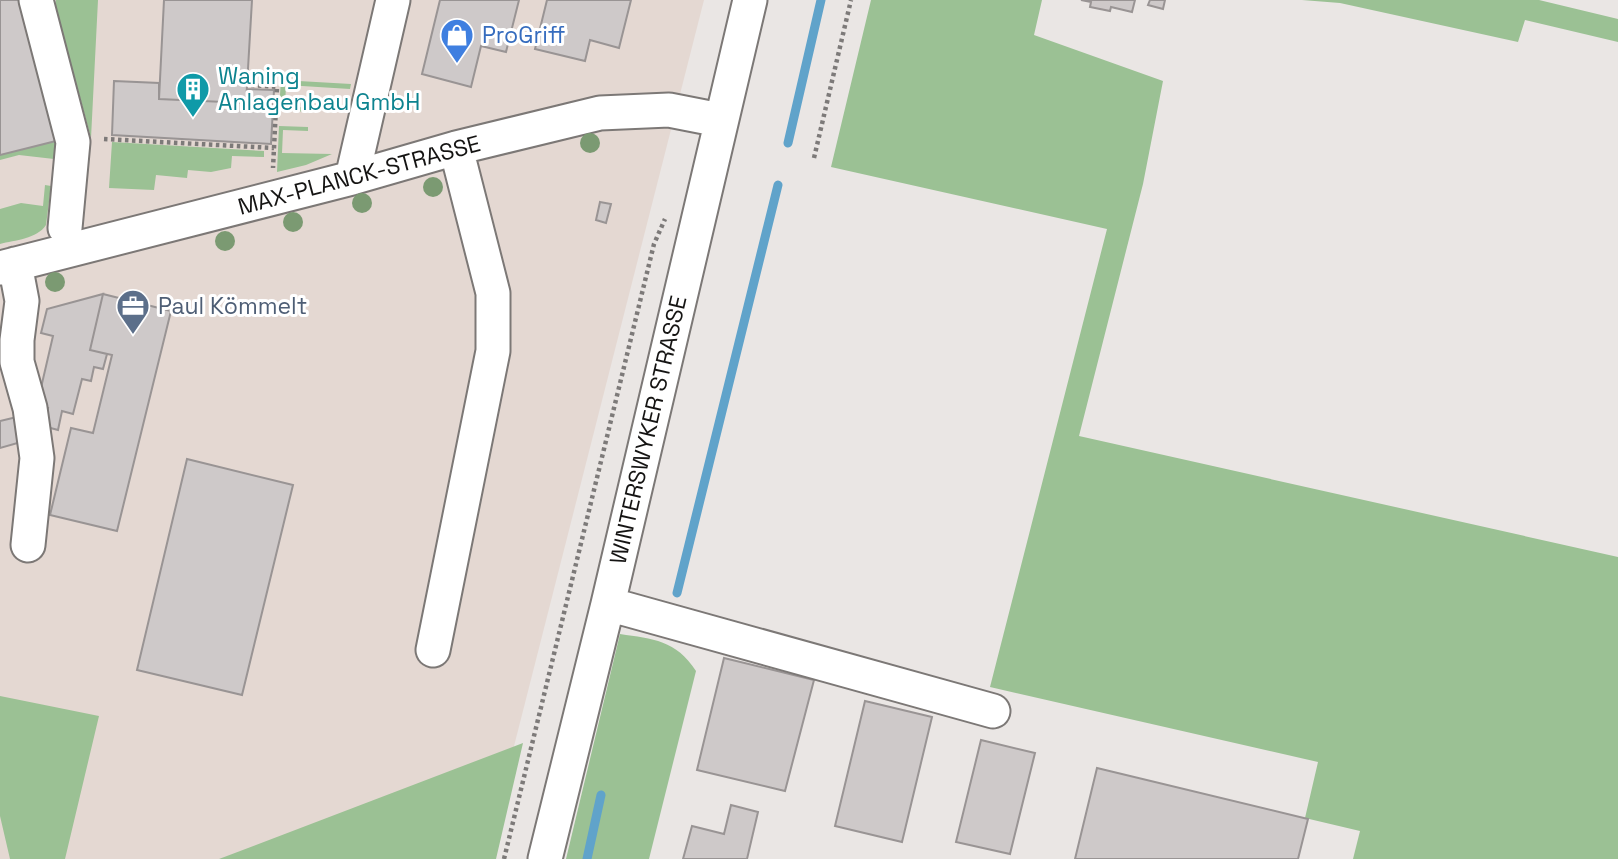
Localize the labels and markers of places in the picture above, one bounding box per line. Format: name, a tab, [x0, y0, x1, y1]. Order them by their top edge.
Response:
shop icon: ProGriff	[438, 16, 476, 65]
place label: ProGriff	[482, 20, 565, 50]
place label: Waning Anlagenbau GmbH	[218, 61, 420, 117]
building icon: Waning Anlagenbau GmbH	[174, 70, 212, 119]
office icon: Paul Kömmelt	[114, 287, 152, 336]
place label: Paul Kömmelt	[158, 291, 307, 321]

